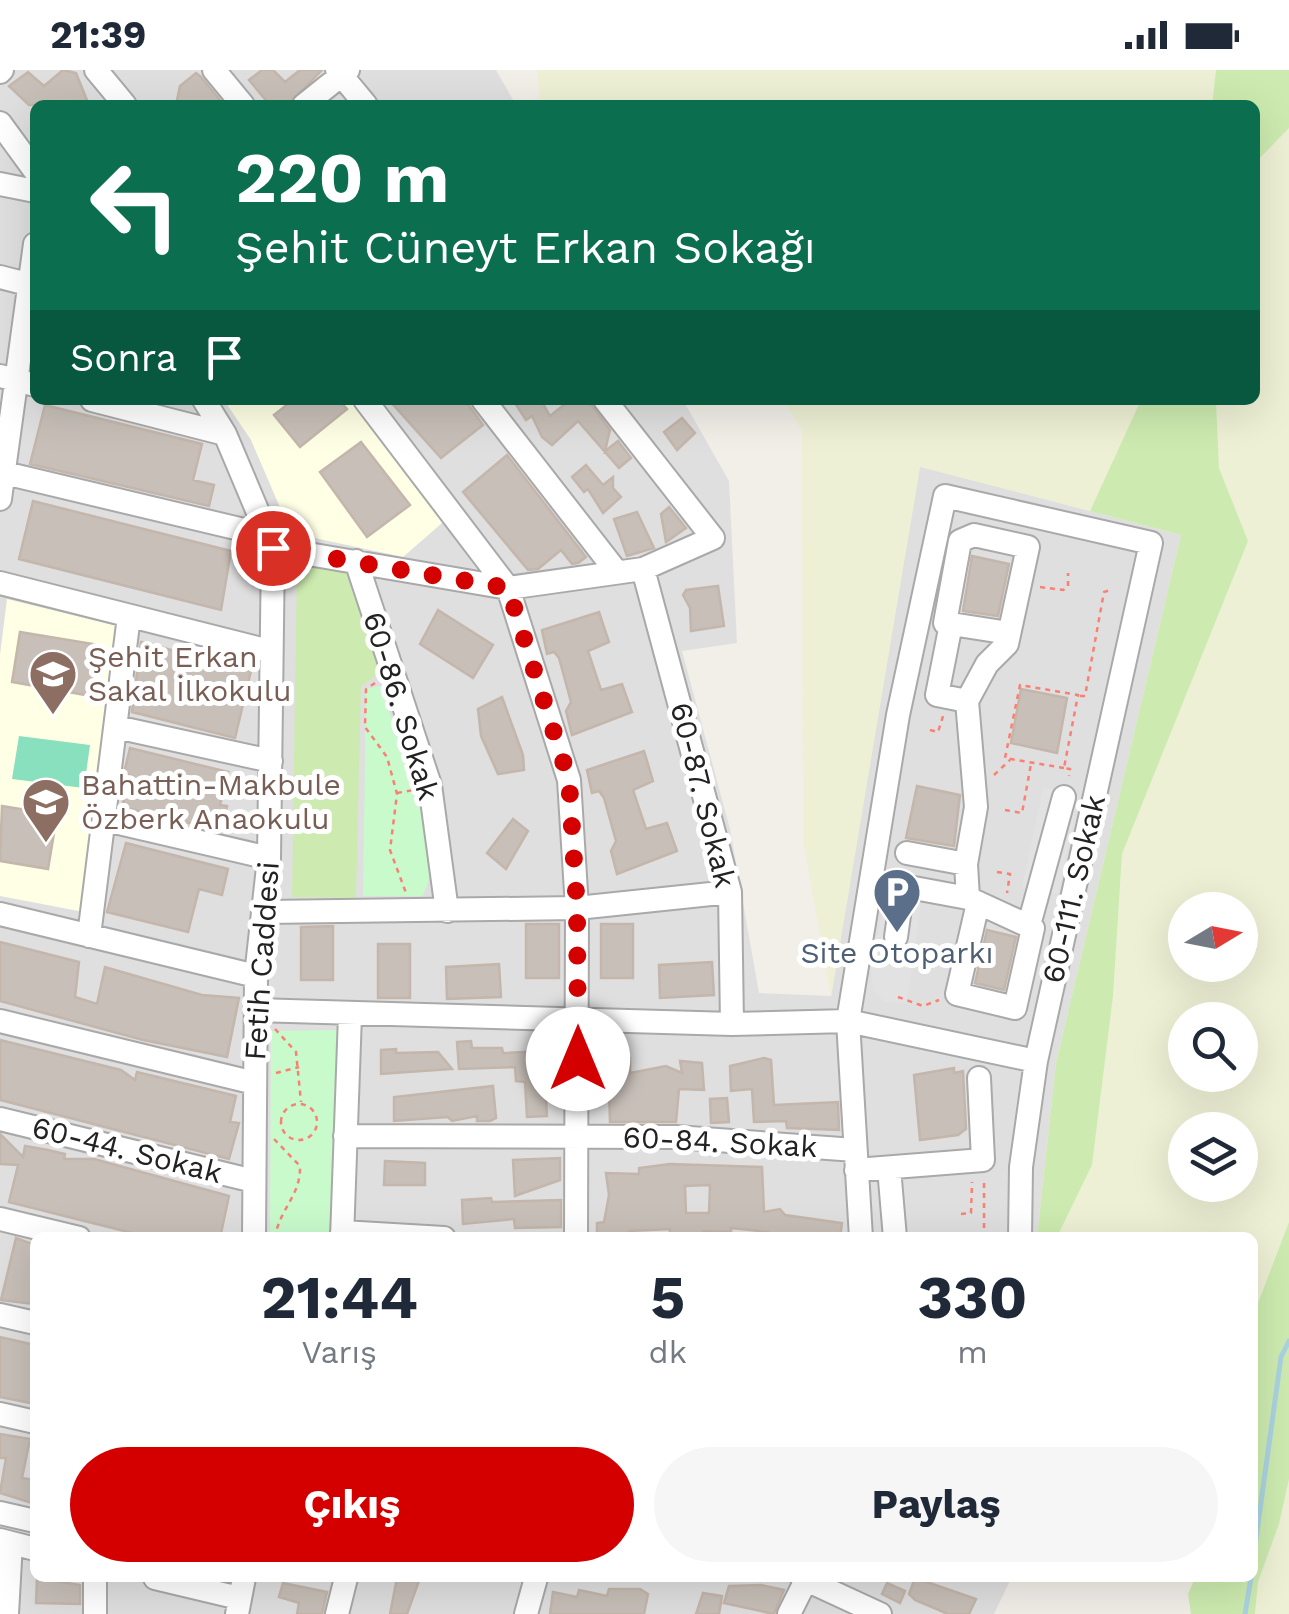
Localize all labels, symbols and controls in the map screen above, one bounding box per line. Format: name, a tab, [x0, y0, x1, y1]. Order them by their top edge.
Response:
text: 21:39	[50, 13, 146, 57]
text: 220 m	[235, 137, 449, 219]
icon: left	[70, 140, 200, 270]
text: Şehit Cüneyt Erkan Sokağı	[235, 221, 816, 274]
icon: arrive	[197, 330, 252, 385]
text: Sonra	[70, 336, 177, 380]
pin	[231, 506, 316, 591]
icon: arrive	[246, 521, 301, 576]
street label: 60-86. Sokak	[356, 607, 447, 804]
place label: Şehit Erkan Sakal İlkokulu	[88, 639, 292, 708]
school or university icon: Şehit Erkan Sakal İlkokulu	[27, 648, 79, 716]
street label: 60-87. Sokak	[664, 699, 743, 891]
place label: Bahattin-Makbule Özberk Anaokulu	[81, 767, 341, 836]
school or university icon: Bahattin-Makbule Özberk Anaokulu	[20, 776, 72, 844]
street label: 60-111. Sokak	[1035, 791, 1112, 986]
street label: Fetih Caddesi	[237, 860, 286, 1062]
parking icon: Site Otoparkı	[871, 866, 923, 934]
north arrow	[1168, 892, 1258, 982]
map controls	[1168, 892, 1258, 1202]
place label: Site Otoparkı	[800, 935, 994, 970]
button: search	[1168, 1002, 1258, 1092]
position arrow	[526, 1007, 630, 1111]
street label: 60-44. Sokak	[28, 1109, 226, 1190]
button: layers	[1168, 1112, 1258, 1202]
street label: 60-84. Sokak	[622, 1119, 818, 1164]
text: 21:44	[261, 1262, 418, 1333]
text: 5	[650, 1262, 685, 1333]
text: 330	[918, 1262, 1027, 1333]
text: Varış	[302, 1333, 377, 1371]
text: dk	[649, 1333, 687, 1371]
text: m	[957, 1333, 988, 1371]
button: Çıkış	[70, 1447, 634, 1562]
button: Paylaş	[654, 1447, 1218, 1562]

